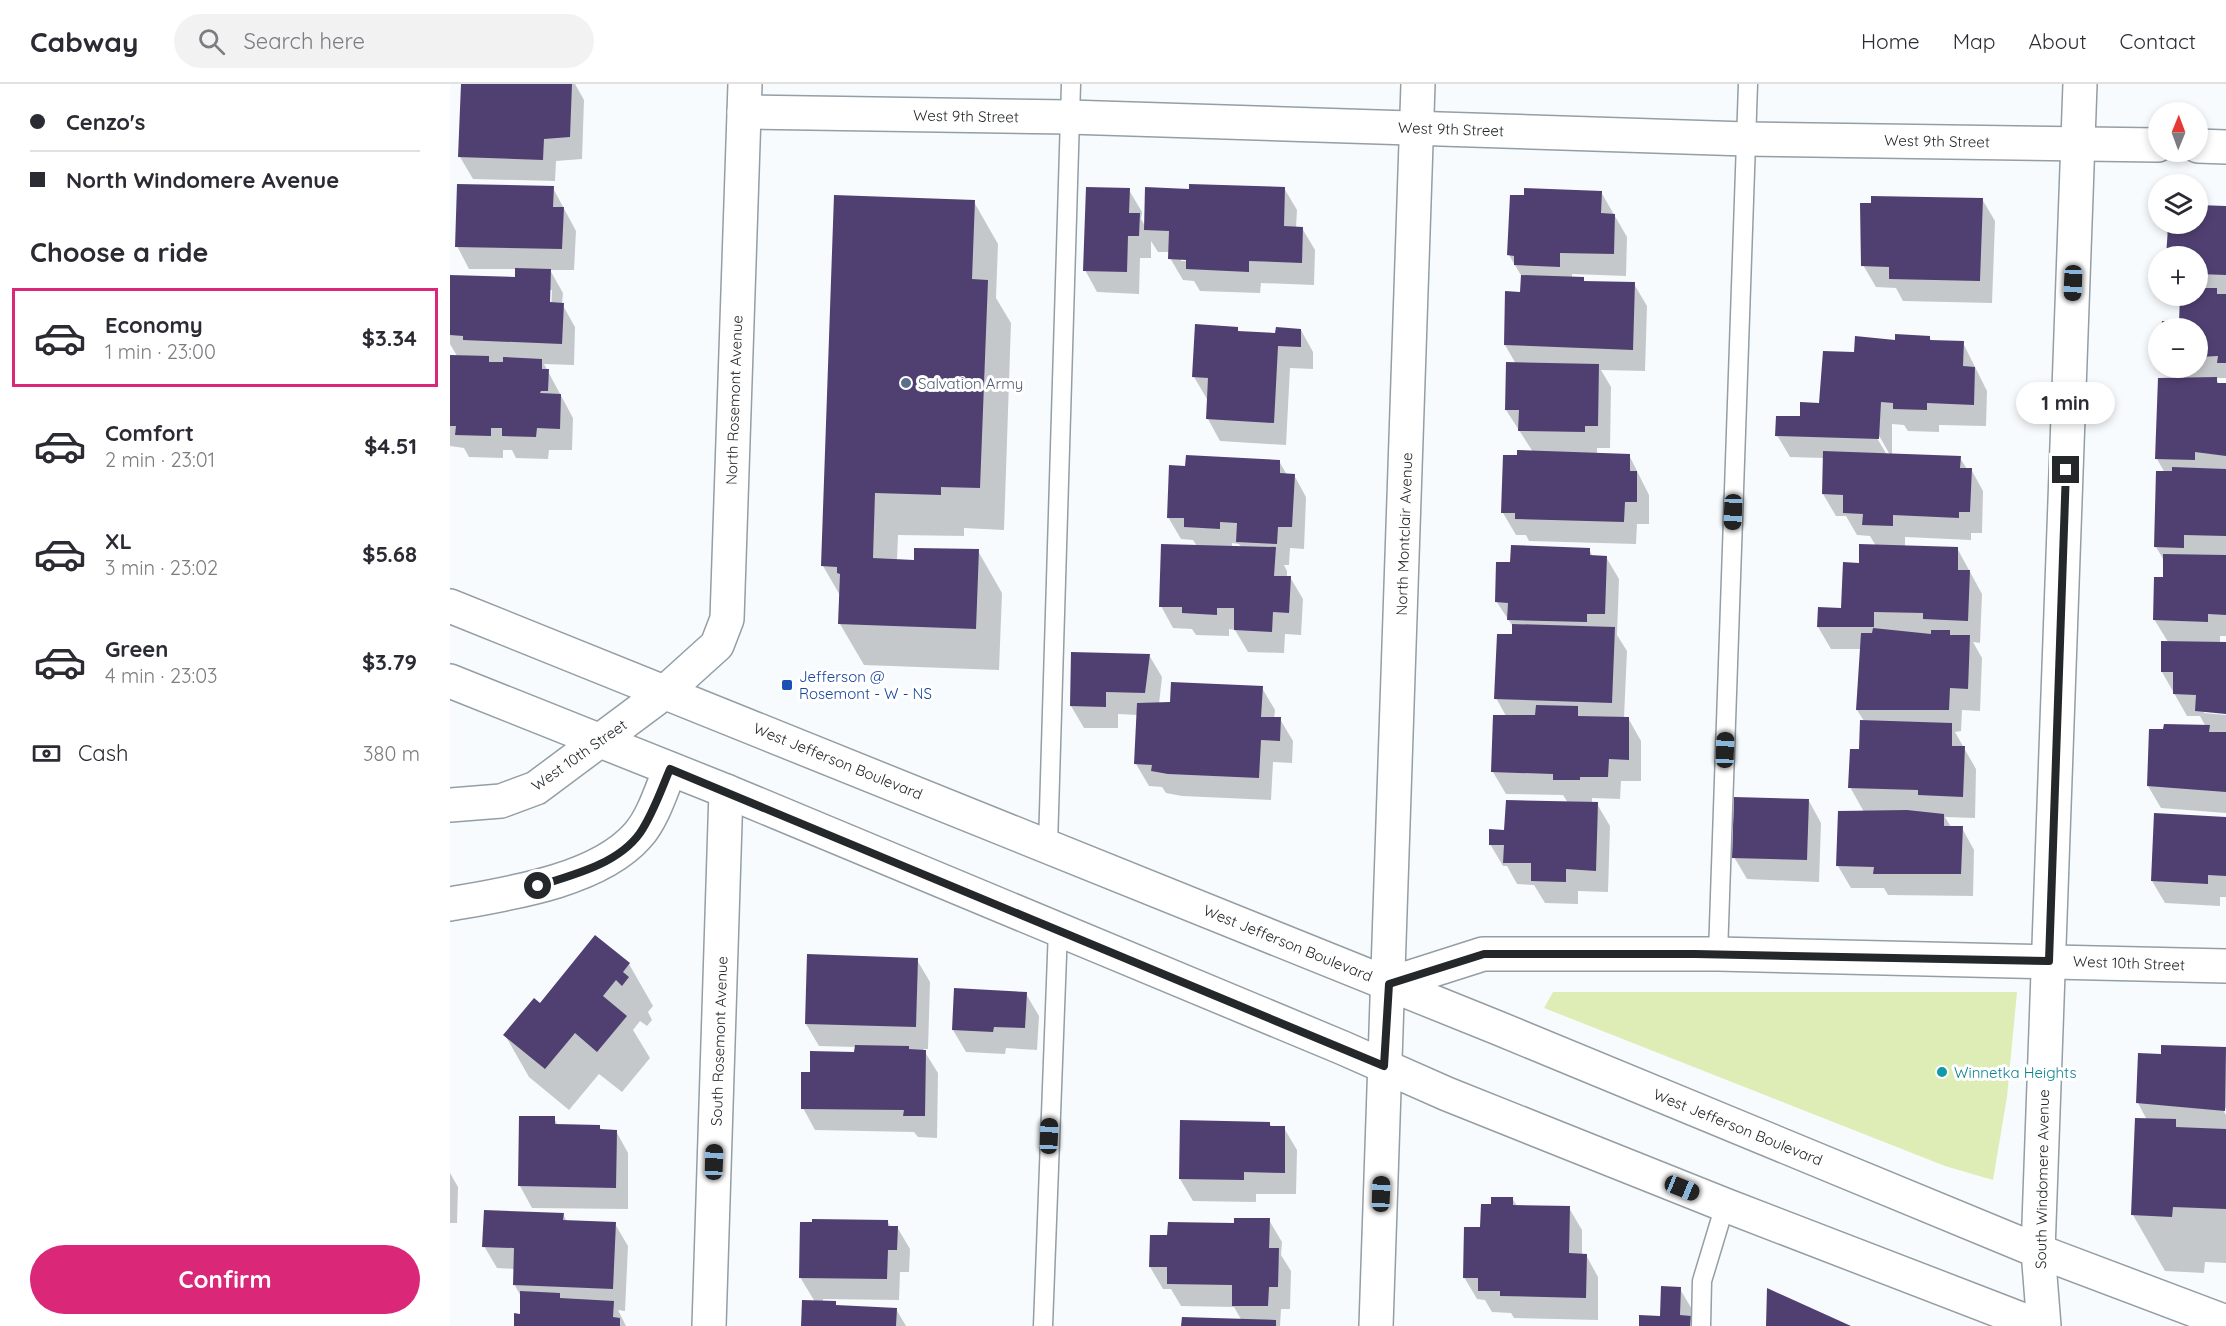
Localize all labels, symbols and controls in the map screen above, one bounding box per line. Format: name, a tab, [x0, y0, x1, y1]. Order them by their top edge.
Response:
search box	[174, 14, 594, 68]
text: Cabway	[30, 24, 138, 59]
icon: search	[195, 25, 228, 58]
text: Search here	[243, 27, 365, 55]
text: Home	[1861, 28, 1920, 54]
text: Map	[1953, 28, 1996, 54]
text: About	[2029, 28, 2087, 54]
text: Contact	[2120, 28, 2196, 54]
north arrow	[2148, 102, 2208, 162]
map controls	[2148, 102, 2208, 378]
street label: West 9th Street	[913, 106, 1019, 126]
text: Cenzo's	[66, 108, 145, 136]
street label: West 9th Street	[1398, 118, 1504, 140]
street label: West 9th Street	[1884, 131, 1990, 151]
text: North Windomere Avenue	[66, 166, 339, 194]
button: layers	[2148, 174, 2208, 234]
text: Choose a ride	[30, 235, 208, 269]
button: +	[2148, 246, 2208, 306]
car	[2063, 265, 2083, 301]
icon: car	[33, 311, 87, 365]
text: Economy	[105, 311, 203, 339]
street label: North Rosemont Avenue	[722, 315, 746, 485]
button: −	[2148, 318, 2208, 378]
text: $3.34	[362, 324, 417, 352]
text: 1 min · 23:00	[105, 339, 216, 364]
place label: Salvation Army	[918, 374, 1023, 393]
marker: Salvation Army	[899, 376, 913, 390]
callout: 1 min	[2016, 383, 2116, 425]
text: 1 min	[2041, 390, 2090, 415]
icon: car	[33, 419, 87, 473]
text: Comfort	[105, 419, 194, 447]
text: $4.51	[364, 432, 417, 460]
text: 2 min · 23:01	[105, 447, 215, 472]
street label: North Montclair Avenue	[1392, 452, 1416, 616]
route end	[2052, 456, 2079, 483]
car	[1723, 494, 1743, 530]
icon: car	[33, 527, 87, 581]
text: XL	[105, 527, 132, 555]
text: $5.68	[362, 540, 417, 568]
text: 3 min · 23:02	[105, 555, 218, 580]
icon: car	[33, 635, 87, 689]
text: Green	[105, 635, 168, 663]
text: $3.79	[362, 648, 417, 676]
text: 4 min · 23:03	[105, 663, 218, 688]
place label: Jefferson @ Rosemont - W - NS	[799, 667, 932, 703]
marker: Jefferson @ Rosemont - W - NS	[780, 678, 794, 692]
street label: West 10th Street	[528, 715, 630, 795]
street label: West Jefferson Boulevard	[751, 718, 925, 804]
car	[1715, 732, 1735, 768]
icon: cash	[30, 737, 63, 770]
text: Cash	[78, 739, 129, 767]
text: 380 m	[363, 741, 420, 766]
route start	[524, 872, 551, 899]
street label: West Jefferson Boulevard	[1201, 900, 1375, 986]
street label: West 10th Street	[2073, 952, 2185, 974]
street label: South Rosemont Avenue	[707, 956, 731, 1126]
place label: Winnetka Heights	[1954, 1063, 2077, 1082]
marker: Winnetka Heights	[1935, 1065, 1949, 1079]
street label: West Jefferson Boulevard	[1651, 1084, 1825, 1170]
street label: South Windomere Avenue	[2031, 1089, 2053, 1269]
car	[1039, 1118, 1059, 1154]
car	[704, 1144, 724, 1180]
car	[1662, 1173, 1702, 1203]
car	[1371, 1176, 1391, 1212]
button: Confirm	[30, 1245, 420, 1314]

